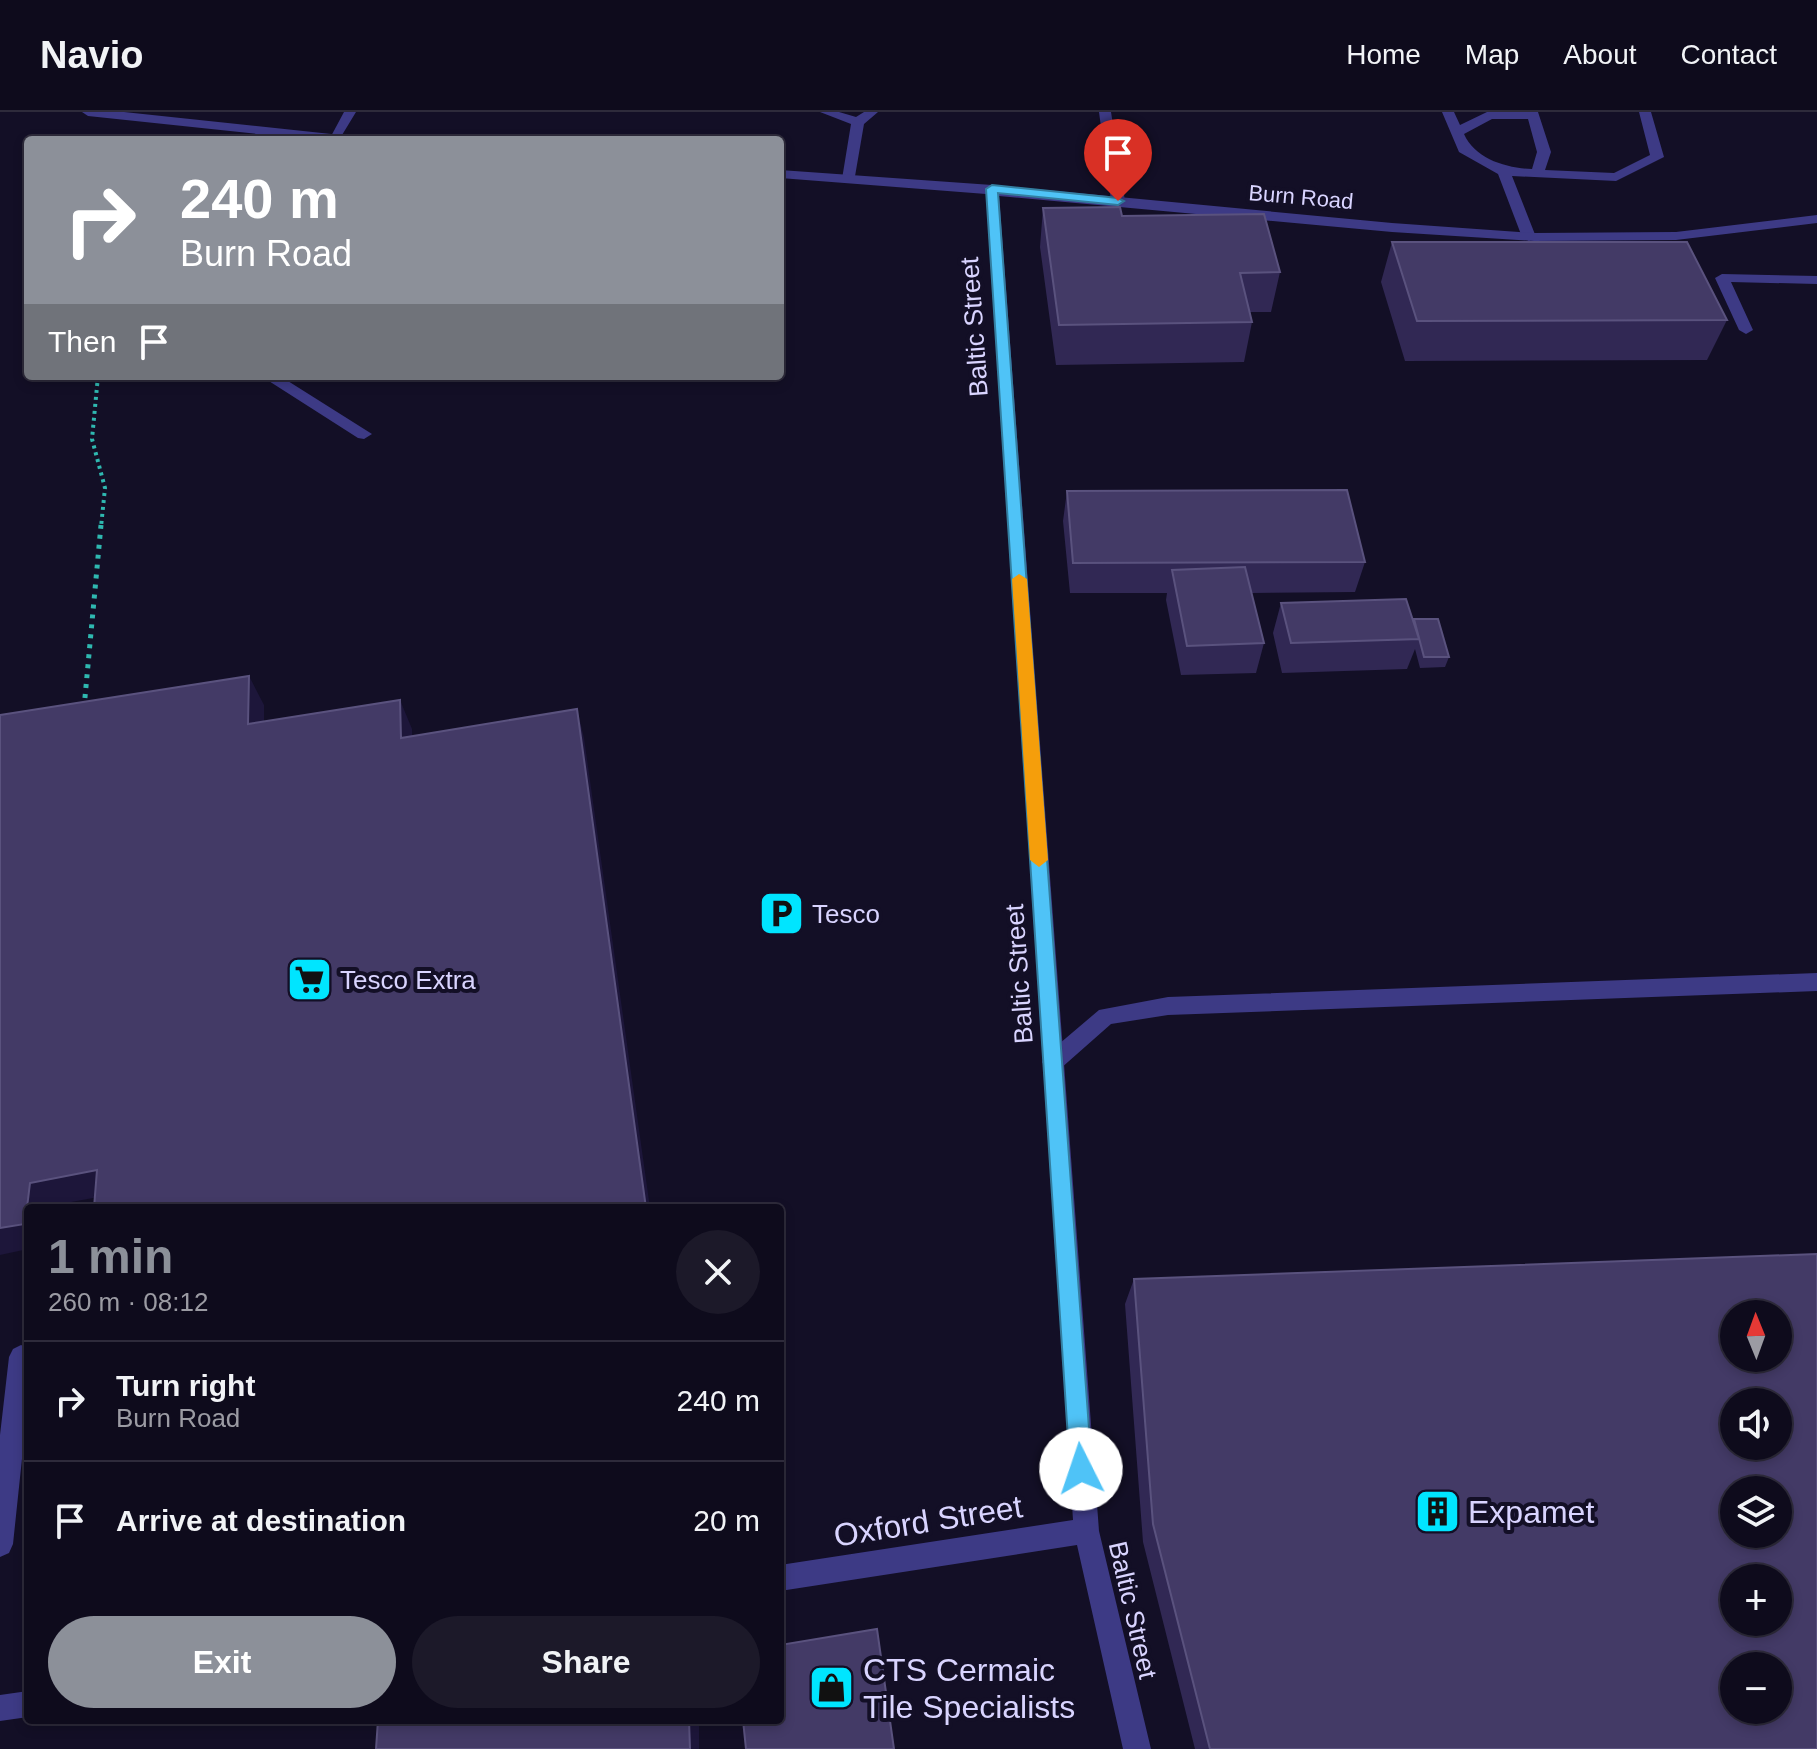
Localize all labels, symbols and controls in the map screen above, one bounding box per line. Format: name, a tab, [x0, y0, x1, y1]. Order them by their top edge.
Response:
text: Navio	[40, 34, 143, 76]
text: Home	[1346, 39, 1421, 70]
text: Map	[1465, 39, 1519, 70]
text: About	[1563, 39, 1637, 70]
text: Contact	[1681, 39, 1777, 70]
pin	[1084, 119, 1152, 201]
icon: arrive	[1096, 131, 1140, 175]
text: 240 m	[180, 167, 339, 230]
icon: right	[48, 168, 152, 272]
street label: Burn Road	[1248, 180, 1354, 214]
text: Burn Road	[180, 233, 352, 274]
street label: Baltic Street	[954, 255, 994, 398]
icon: arrive	[132, 320, 176, 364]
text: Then	[48, 325, 116, 358]
parking icon: Tesco	[757, 890, 805, 938]
place label: Tesco	[812, 899, 880, 929]
street label: Baltic Street	[999, 902, 1039, 1045]
supermarket icon: Tesco Extra	[285, 956, 333, 1004]
place label: Tesco Extra	[340, 965, 476, 995]
text: 1 min	[48, 1230, 173, 1283]
button: close	[676, 1230, 760, 1314]
text: 260 m · 08:12	[48, 1287, 208, 1317]
north arrow	[1720, 1300, 1792, 1372]
map controls	[1720, 1300, 1792, 1724]
text: Turn right	[116, 1369, 255, 1402]
icon: right	[48, 1379, 92, 1423]
text: 240 m	[677, 1384, 760, 1417]
button: sound	[1720, 1388, 1792, 1460]
text: Burn Road	[116, 1403, 240, 1433]
position arrow	[1039, 1427, 1123, 1511]
button: layers	[1720, 1476, 1792, 1548]
street label: Oxford Street	[831, 1488, 1025, 1554]
building icon: Expamet	[1413, 1488, 1461, 1536]
place label: Expamet	[1468, 1494, 1594, 1530]
icon: arrive	[48, 1499, 92, 1543]
text: Arrive at destination	[116, 1504, 406, 1537]
text: 20 m	[693, 1504, 760, 1537]
street label: Baltic Street	[1103, 1538, 1164, 1682]
button: +	[1720, 1564, 1792, 1636]
button: Exit	[48, 1616, 396, 1708]
button: Share	[412, 1616, 760, 1708]
place label: CTS Cermaic Tile Specialists	[863, 1652, 1075, 1725]
button: −	[1720, 1652, 1792, 1724]
shop icon: CTS Cermaic Tile Specialists	[808, 1664, 856, 1712]

